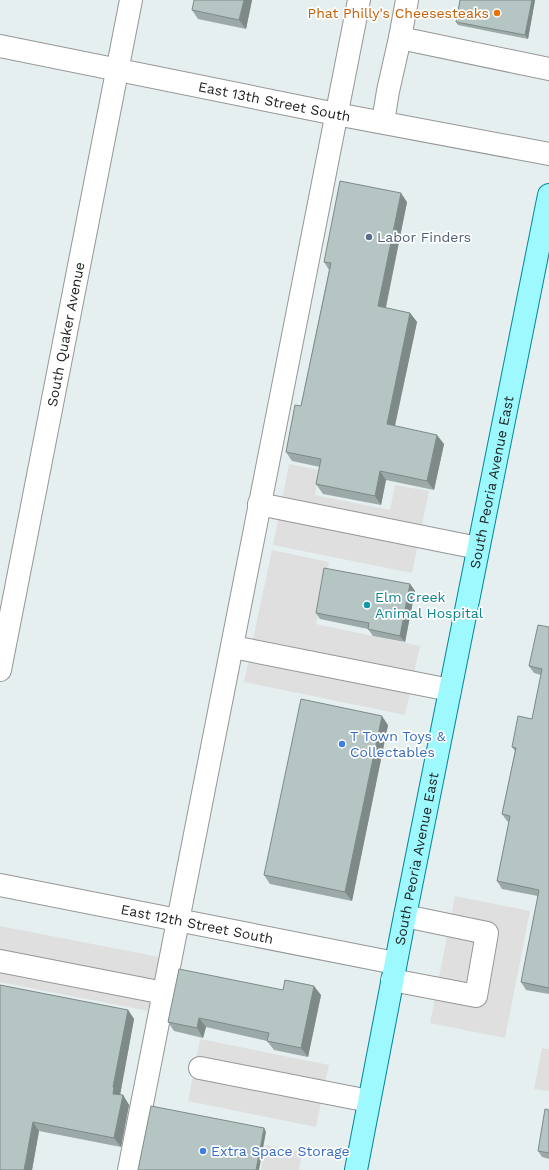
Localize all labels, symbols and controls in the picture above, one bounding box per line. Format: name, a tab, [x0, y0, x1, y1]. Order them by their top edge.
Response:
place label: Phat Philly's Cheesesteaks	[308, 5, 489, 21]
marker: Phat Philly's Cheesesteaks	[492, 8, 502, 18]
street label: East 13th Street South	[197, 78, 352, 125]
place label: Labor Finders	[377, 229, 471, 245]
marker: Labor Finders	[364, 232, 374, 242]
street label: South Quaker Avenue	[44, 261, 88, 408]
street label: South Peoria Avenue East	[467, 394, 517, 570]
place label: Elm Creek Animal Hospital	[375, 589, 484, 621]
marker: Elm Creek Animal Hospital	[362, 600, 372, 610]
place label: T Town Toys & Collectables	[350, 728, 446, 760]
marker: T Town Toys & Collectables	[337, 739, 347, 749]
street label: South Peoria Avenue East	[391, 771, 442, 947]
street label: East 12th Street South	[120, 901, 275, 947]
place label: Extra Space Storage	[211, 1143, 350, 1159]
marker: Extra Space Storage	[198, 1146, 208, 1156]

